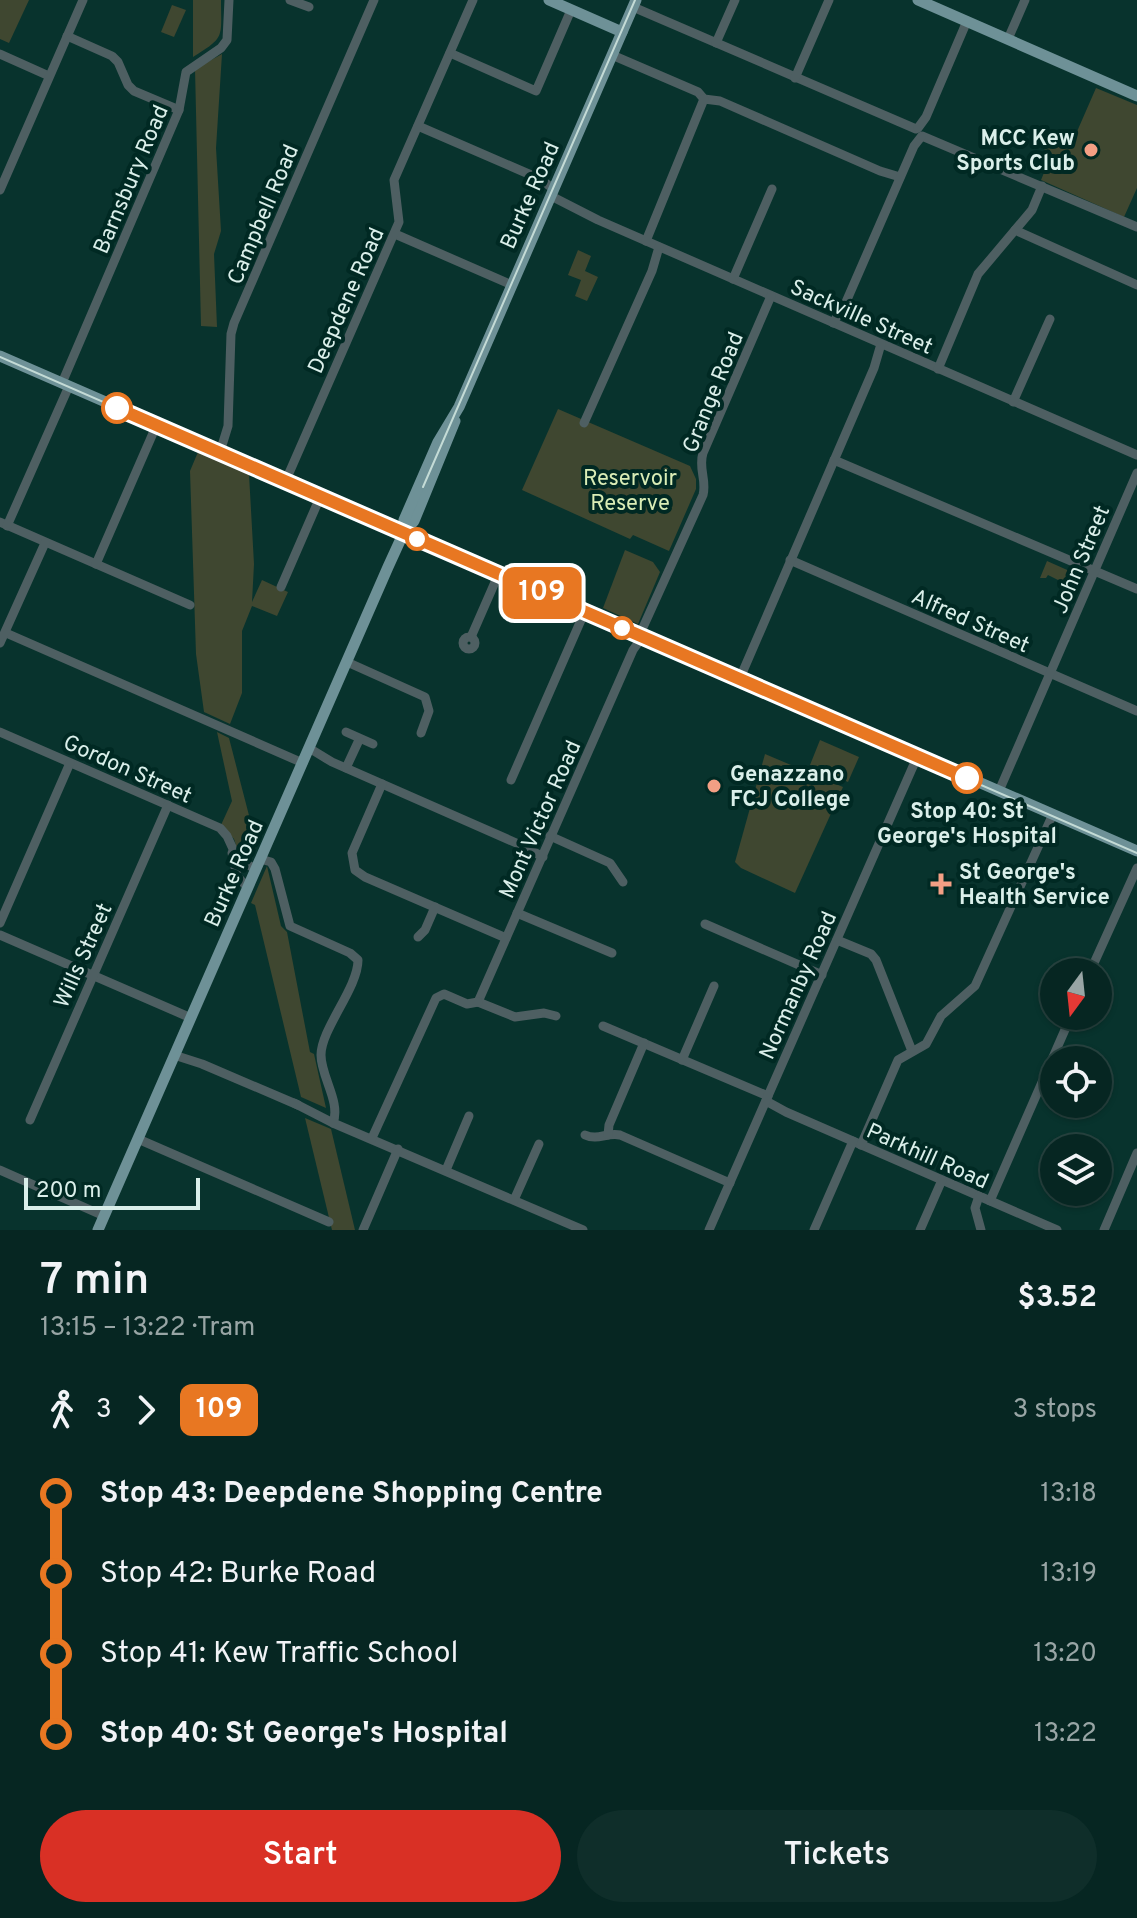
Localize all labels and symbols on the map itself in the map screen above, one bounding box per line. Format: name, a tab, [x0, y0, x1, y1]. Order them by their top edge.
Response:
street label: Barnsbury Road	[89, 102, 176, 258]
place label: MCC Kew Sports Club	[956, 126, 1075, 178]
street label: Burke Road	[496, 138, 567, 254]
street label: Campbell Road	[223, 141, 306, 289]
marker: MCC Kew Sports Club	[1082, 141, 1100, 159]
street label: Deepdene Road	[303, 224, 392, 378]
street label: Sackville Street	[785, 275, 937, 362]
street label: Grange Road	[678, 329, 751, 457]
unlabelled marker	[102, 393, 132, 423]
park label: Reservoir Reserve	[583, 466, 678, 518]
street label: John Street	[1047, 502, 1117, 618]
unlabelled marker	[406, 528, 428, 550]
line badge: 109	[496, 567, 588, 619]
street label: Alfred Street	[907, 584, 1033, 660]
unlabelled marker	[611, 617, 633, 639]
street label: Gordon Street	[58, 730, 195, 811]
street label: Mont Victor Road	[494, 737, 588, 903]
place label: Genazzano FCJ College	[730, 762, 851, 814]
marker: Stop 40: St George's Hospital	[952, 763, 982, 793]
marker: Genazzano FCJ College	[705, 777, 723, 795]
place label: Stop 40: St George's Hospital	[877, 799, 1057, 851]
street label: Burke Road	[200, 816, 271, 932]
place label: St George's Health Service	[959, 860, 1110, 912]
marker: St George's Health Service	[930, 873, 952, 895]
street label: Wills Street	[49, 900, 119, 1013]
street label: Normanby Road	[755, 908, 844, 1064]
north arrow	[1040, 958, 1112, 1030]
street label: Parkhill Road	[862, 1118, 992, 1196]
scale bar	[24, 1174, 200, 1210]

